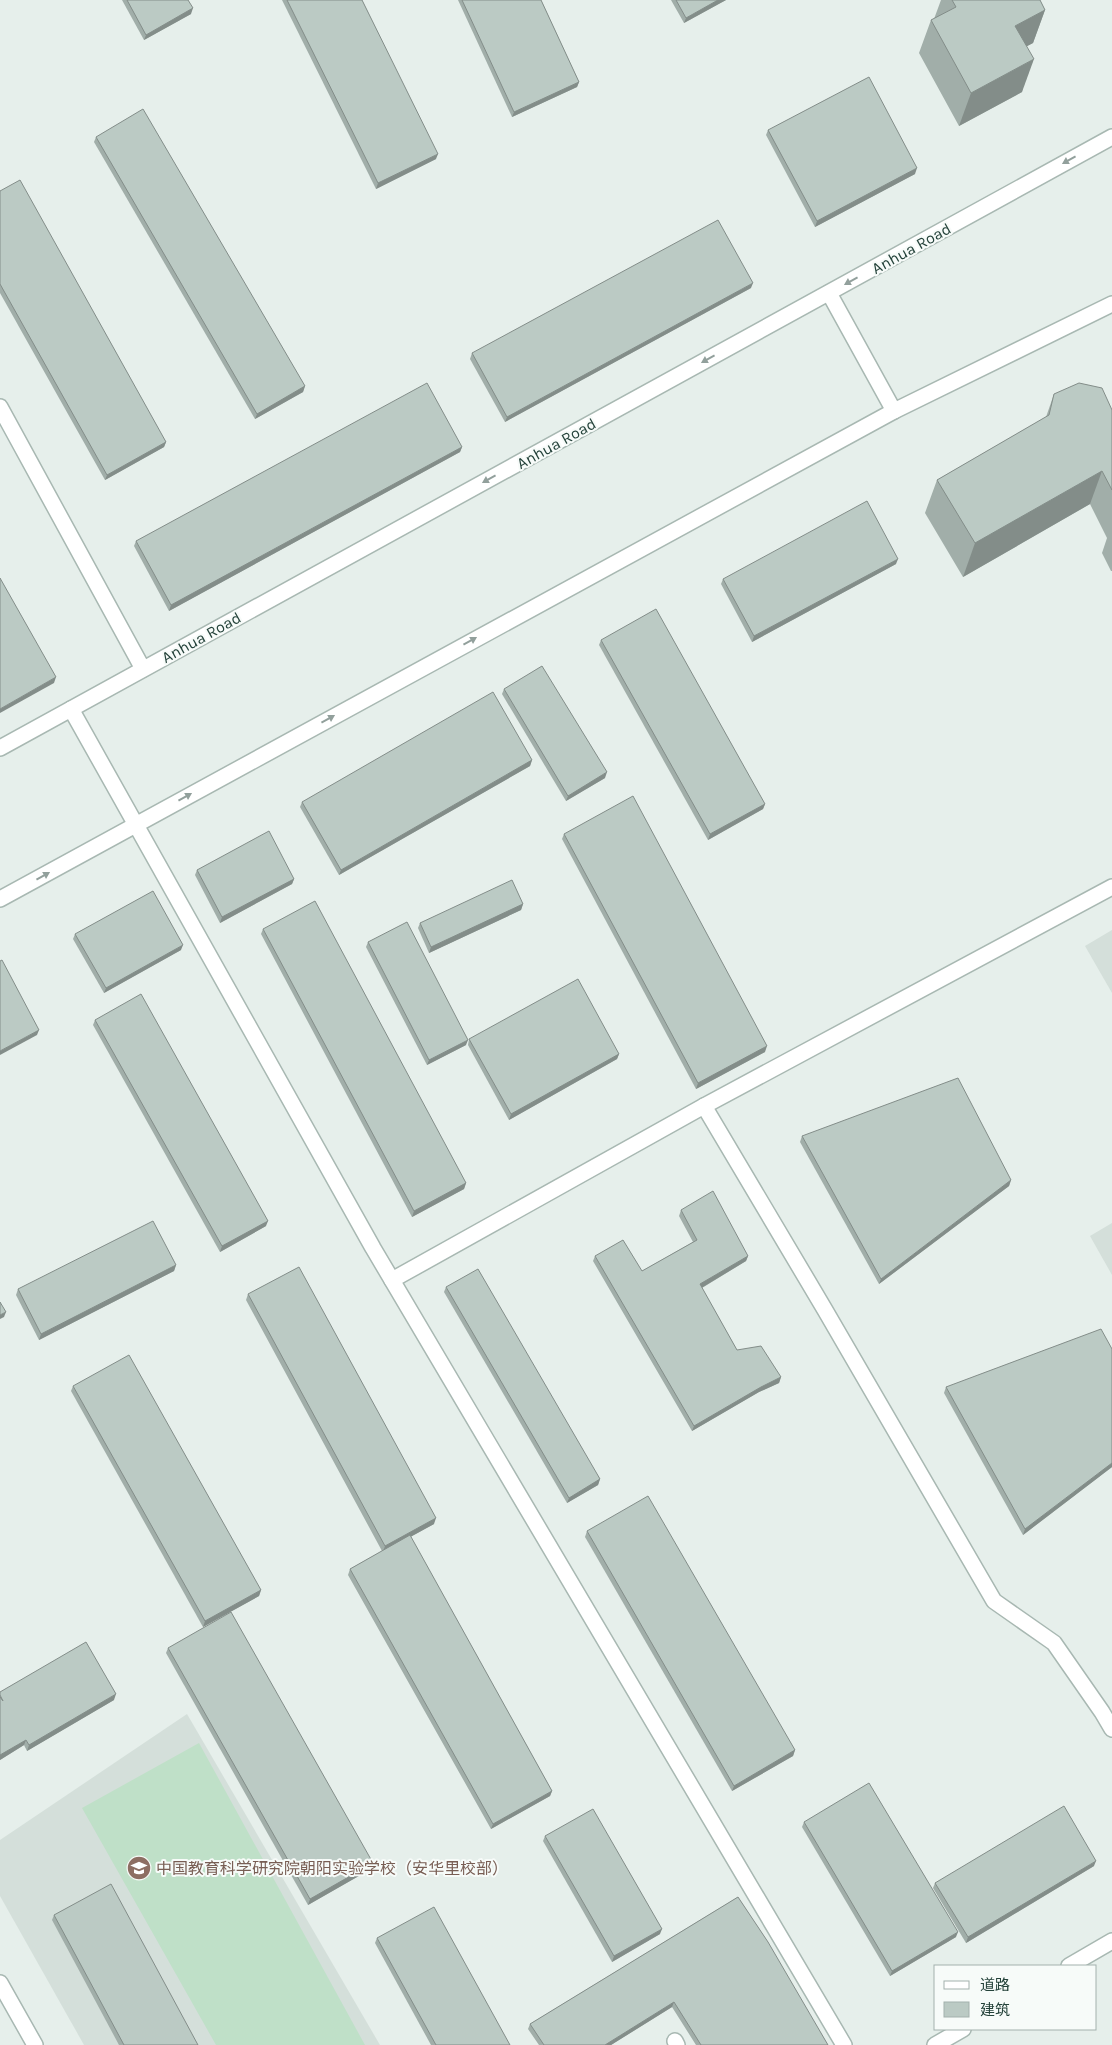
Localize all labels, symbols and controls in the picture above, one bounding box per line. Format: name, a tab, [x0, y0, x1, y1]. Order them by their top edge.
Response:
one-way arrow	[1062, 156, 1077, 164]
street label: Anhua Road	[868, 219, 954, 278]
one-way arrow	[843, 277, 858, 285]
one-way arrow	[701, 355, 715, 363]
street label: Anhua Road	[513, 414, 599, 473]
one-way arrow	[482, 475, 496, 484]
street label: Anhua Road	[158, 608, 244, 667]
one-way arrow	[464, 637, 477, 646]
one-way arrow	[320, 715, 335, 723]
one-way arrow	[178, 793, 192, 801]
one-way arrow	[36, 871, 49, 880]
school or university icon: 中国教育科学研究院朝阳实验学校（安华里校部）	[126, 1855, 152, 1881]
place label: 中国教育科学研究院朝阳实验学校（安华里校部）	[156, 1859, 508, 1878]
legend	[934, 1965, 1097, 2030]
text: 道路	[980, 1976, 1010, 1994]
text: 建筑	[980, 2001, 1010, 2019]

